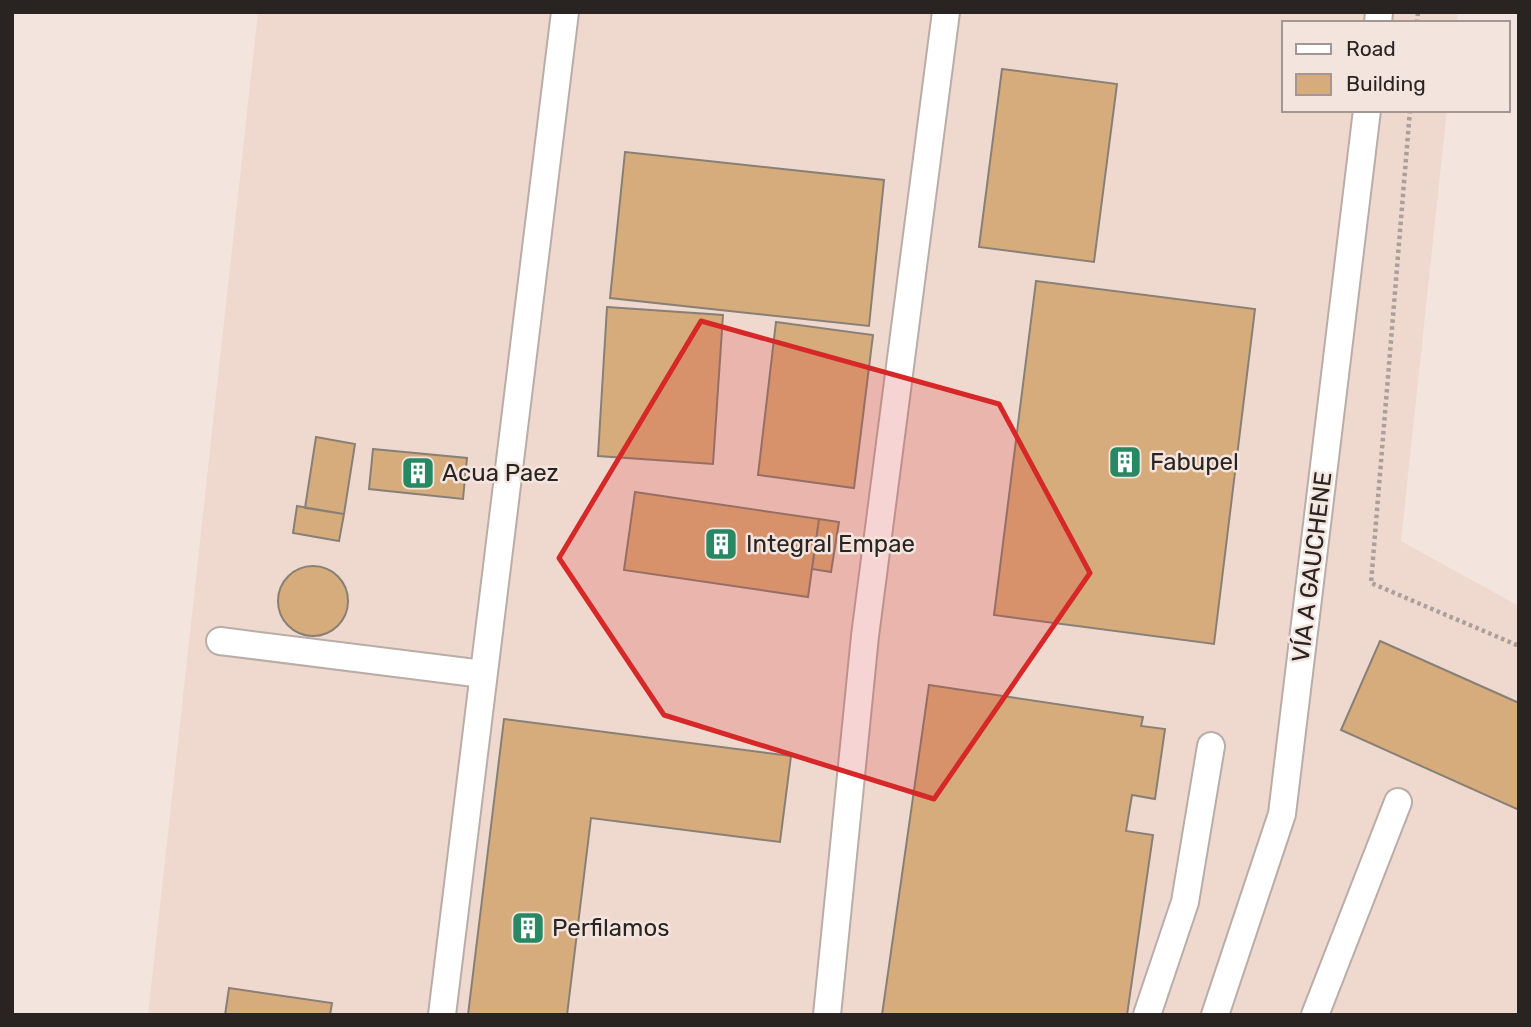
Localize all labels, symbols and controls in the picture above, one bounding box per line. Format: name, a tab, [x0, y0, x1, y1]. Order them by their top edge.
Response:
legend	[1282, 21, 1510, 112]
text: Road	[1346, 36, 1396, 61]
text: Building	[1346, 71, 1426, 96]
building icon: Fabupel	[1106, 443, 1144, 481]
place label: Fabupel	[1150, 448, 1239, 476]
building icon: Acua Paez	[399, 454, 437, 492]
place label: Acua Paez	[442, 459, 559, 487]
street label: VÍA A GAUCHENE	[1286, 470, 1338, 664]
building icon: Integral Empae	[702, 525, 740, 563]
place label: Integral Empae	[746, 530, 915, 558]
building icon: Perfilamos	[509, 909, 547, 947]
place label: Perfilamos	[552, 914, 669, 942]

